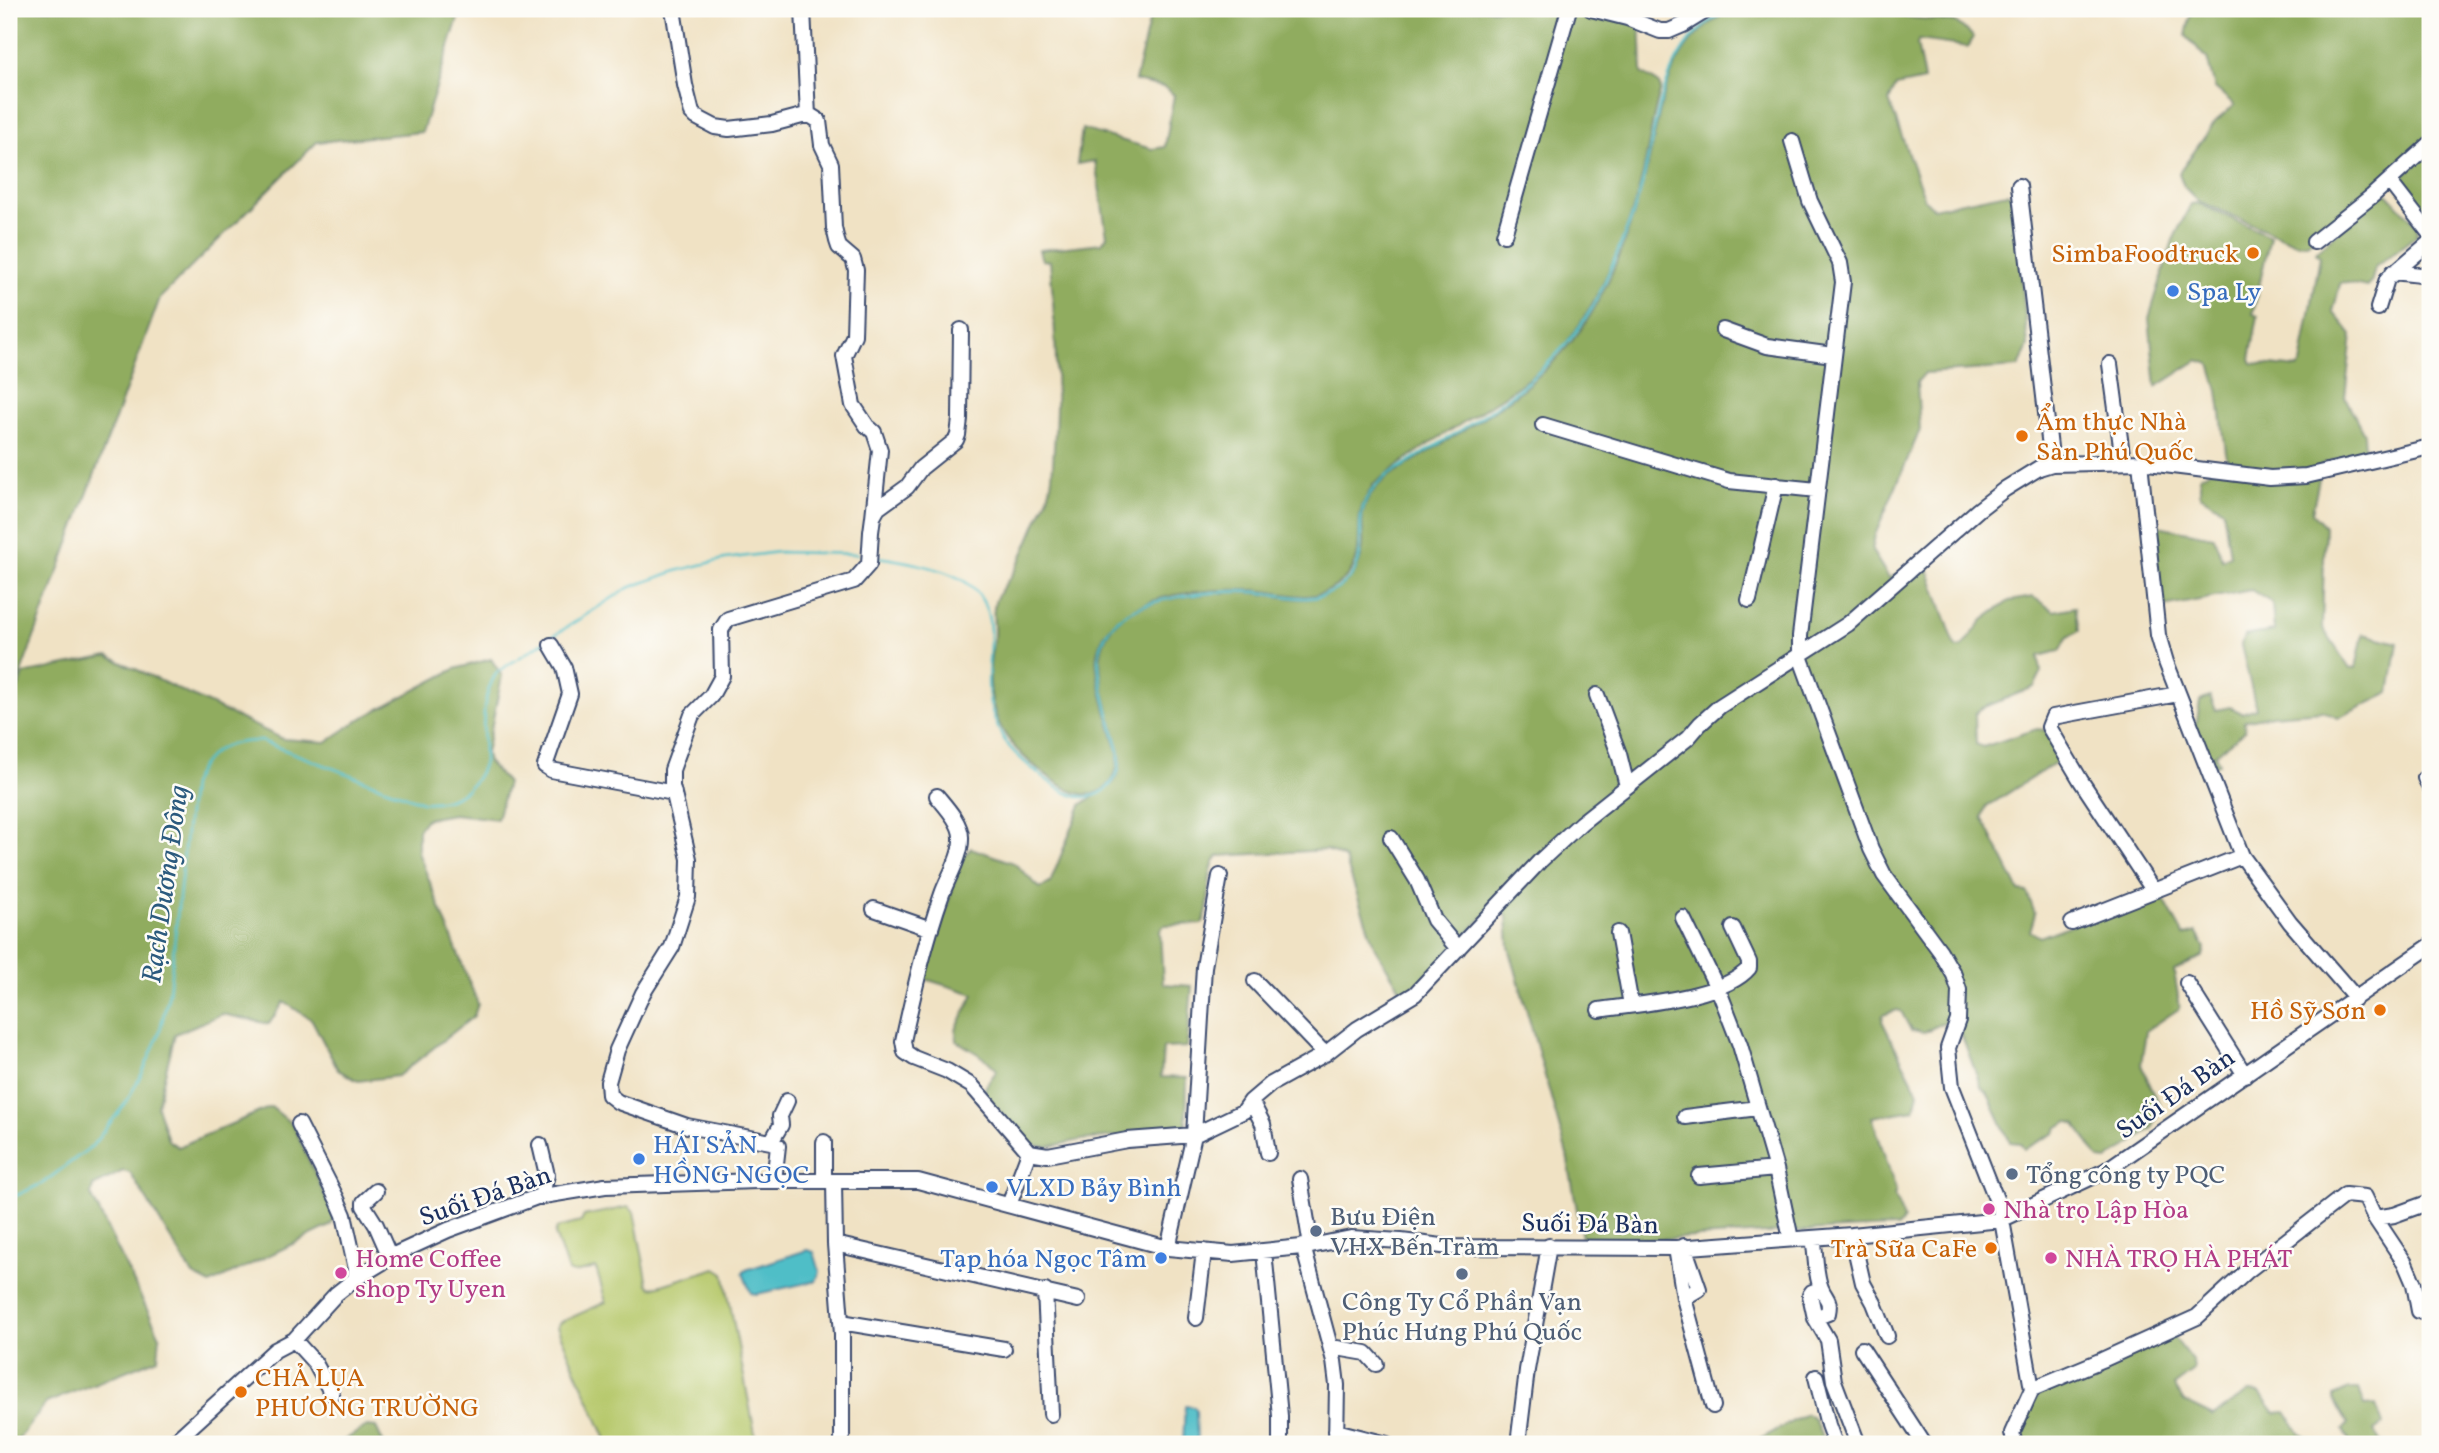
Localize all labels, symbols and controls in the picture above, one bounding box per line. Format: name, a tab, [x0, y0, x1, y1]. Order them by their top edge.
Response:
place label: SimbaFoodtruck	[2051, 237, 2239, 273]
marker: SimbaFoodtruck	[2245, 245, 2261, 261]
place label: Spa Ly	[2187, 275, 2261, 311]
marker: Spa Ly	[2165, 283, 2181, 299]
place label: Ẩm thực Nhà Sàn Phú Quốc	[2036, 403, 2194, 471]
marker: Ẩm thực Nhà Sàn Phú Quốc	[2014, 428, 2030, 444]
water label: Rạch Dương Đông	[133, 783, 200, 986]
place label: Hồ Sỹ Sơn	[2250, 994, 2366, 1030]
marker: Hồ Sỹ Sơn	[2372, 1002, 2388, 1018]
street label: Suối Đá Bàn	[2109, 1040, 2243, 1149]
place label: HÁI SẢN HỒNG NGỌC	[653, 1128, 809, 1194]
marker: HÁI SẢN HỒNG NGỌC	[631, 1151, 647, 1167]
street label: Suối Đá Bàn	[415, 1157, 557, 1236]
place label: Tổng công ty PQC	[2026, 1158, 2225, 1194]
marker: Tổng công ty PQC	[2004, 1166, 2020, 1182]
place label: VLXD Bảy Bình	[1006, 1171, 1182, 1207]
marker: VLXD Bảy Bình	[984, 1179, 1000, 1195]
place label: Nhà trọ Lập Hòa	[2003, 1193, 2189, 1229]
place label: Bưu Điện VHX Bến Tràm	[1330, 1200, 1499, 1266]
marker: Nhà trọ Lập Hòa	[1981, 1201, 1997, 1217]
street label: Suối Đá Bàn	[1521, 1206, 1659, 1244]
marker: Bưu Điện VHX Bến Tràm	[1308, 1223, 1324, 1239]
place label: Trà Sữa CaFe	[1831, 1232, 1977, 1268]
marker: Trà Sữa CaFe	[1983, 1240, 1999, 1256]
place label: Home Coffee shop Ty Uyen	[355, 1242, 506, 1308]
place label: Tạp hóa Ngọc Tâm	[940, 1242, 1147, 1278]
place label: NHÀ TRỌ HÀ PHÁT	[2065, 1242, 2293, 1278]
marker: Tạp hóa Ngọc Tâm	[1153, 1250, 1169, 1266]
marker: NHÀ TRỌ HÀ PHÁT	[2043, 1250, 2059, 1266]
marker: Home Coffee shop Ty Uyen	[333, 1265, 349, 1281]
marker: Công Ty Cổ Phần Vạn Phúc Hưng Phú Quốc	[1454, 1266, 1470, 1282]
place label: Công Ty Cổ Phần Vạn Phúc Hưng Phú Quốc	[1342, 1285, 1582, 1351]
place label: CHẢ LỤA PHƯƠNG TRƯỜNG	[255, 1361, 479, 1427]
marker: CHẢ LỤA PHƯƠNG TRƯỜNG	[233, 1384, 249, 1400]

